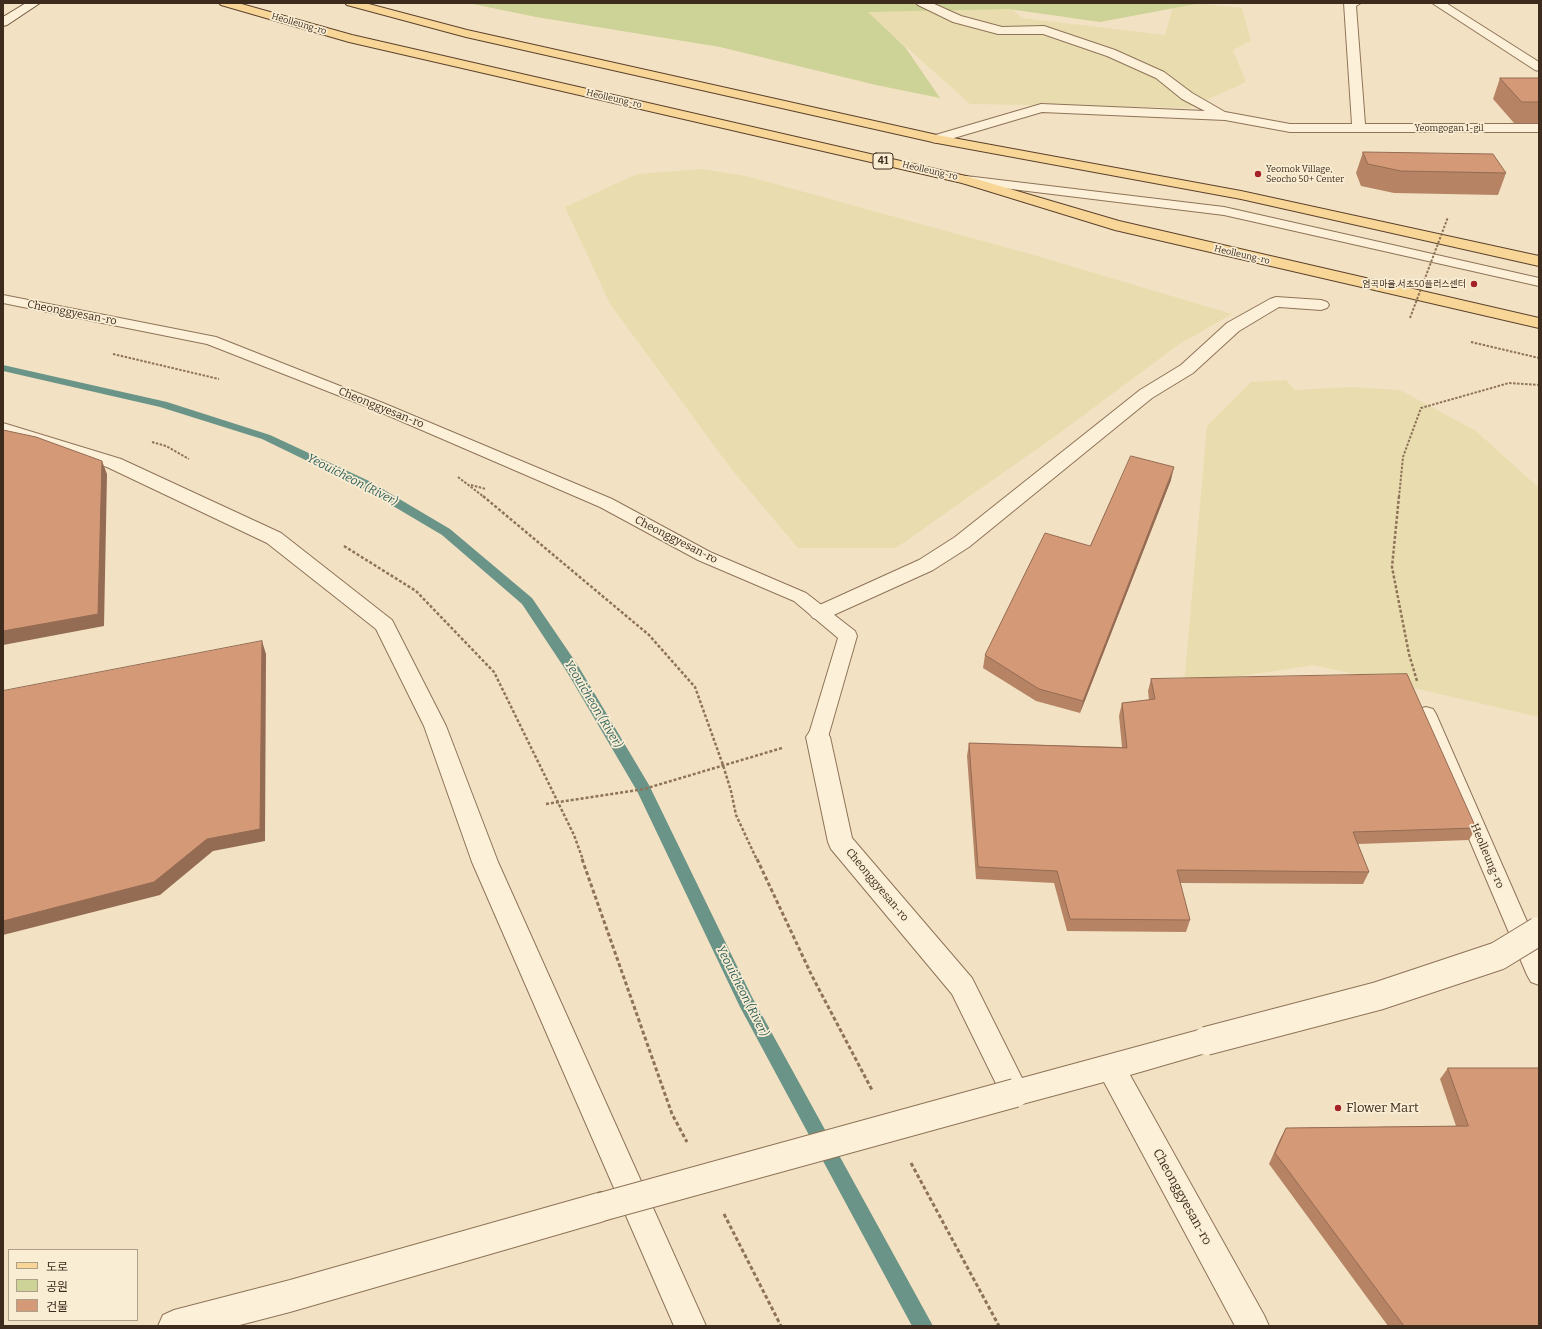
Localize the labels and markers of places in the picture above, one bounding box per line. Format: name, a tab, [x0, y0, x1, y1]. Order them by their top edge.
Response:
place label: Yeomok Village, Seocho 50+ Center	[1266, 164, 1344, 185]
marker: Yeomok Village, Seocho 50+ Center	[1253, 169, 1263, 179]
place label: 염곡마을.서초50플러스센터	[1362, 279, 1466, 289]
marker: 염곡마을.서초50플러스센터	[1469, 279, 1479, 289]
place label: Flower Mart	[1346, 1100, 1419, 1116]
marker: Flower Mart	[1333, 1103, 1343, 1113]

